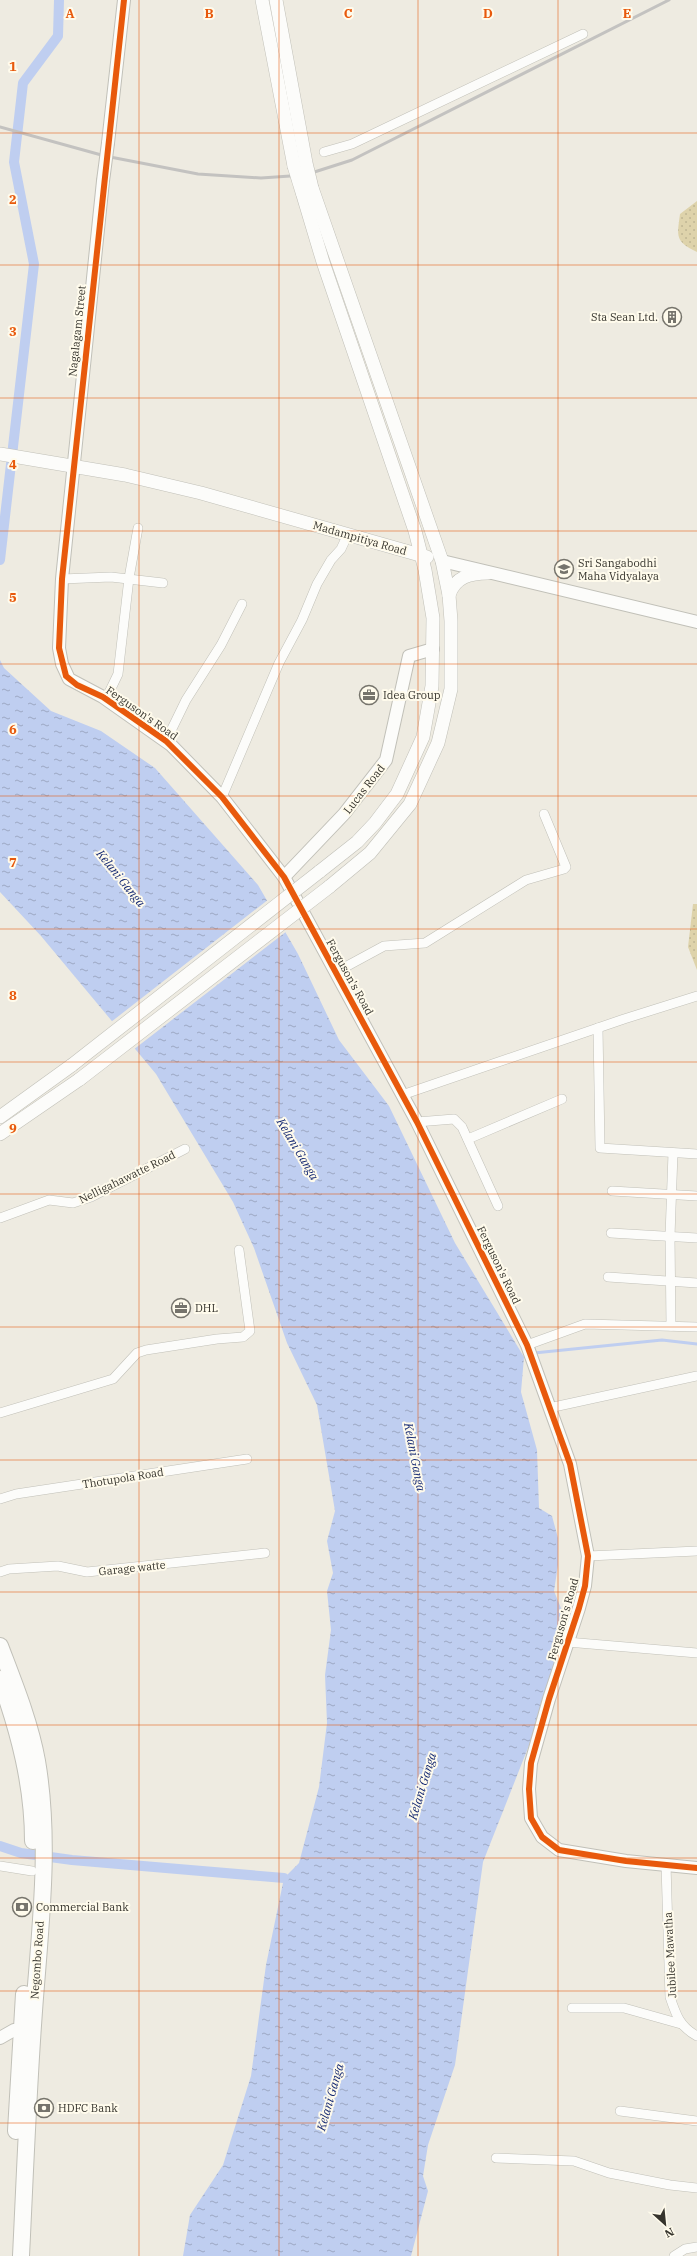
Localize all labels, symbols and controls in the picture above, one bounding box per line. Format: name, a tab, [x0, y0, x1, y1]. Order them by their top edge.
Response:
text: A	[65, 5, 75, 22]
text: B	[204, 5, 214, 22]
text: C	[344, 5, 353, 22]
text: D	[483, 5, 493, 22]
text: E	[623, 5, 631, 22]
text: 1	[9, 58, 17, 75]
text: 2	[9, 191, 17, 208]
street label: Nagalagam Street	[65, 285, 89, 377]
building icon: Sta Sean Ltd.	[661, 306, 683, 328]
place label: Sta Sean Ltd.	[591, 310, 658, 324]
text: 3	[9, 323, 17, 340]
text: 4	[9, 456, 17, 473]
street label: Madampitiya Road	[312, 518, 409, 558]
place label: Sri Sangabodhi Maha Vidyalaya	[578, 556, 659, 583]
school or university icon: Sri Sangabodhi Maha Vidyalaya	[553, 558, 575, 580]
text: 5	[9, 589, 17, 606]
street label: Ferguson's Road	[103, 683, 181, 743]
office icon: Idea Group	[358, 684, 380, 706]
place label: Idea Group	[383, 688, 441, 702]
text: 6	[9, 721, 17, 738]
street label: Lucas Road	[340, 761, 388, 817]
water label: Kelani Ganga	[93, 846, 149, 910]
text: 7	[9, 854, 17, 871]
street label: Ferguson's Road	[323, 936, 377, 1018]
text: 8	[9, 987, 17, 1004]
water label: Kelani Ganga	[273, 1115, 323, 1183]
text: 9	[9, 1120, 17, 1137]
street label: Nelligahawatte Road	[76, 1147, 178, 1207]
street label: Ferguson's Road	[474, 1224, 524, 1307]
office icon: DHL	[170, 1297, 192, 1319]
place label: DHL	[195, 1301, 218, 1315]
water label: Kelani Ganga	[401, 1421, 429, 1493]
street label: Thotupola Road	[81, 1465, 165, 1491]
street label: Garage watte	[98, 1558, 166, 1578]
street label: Ferguson's Road	[545, 1576, 582, 1662]
water label: Kelani Ganga	[404, 1750, 439, 1822]
bank icon: Commercial Bank	[11, 1896, 33, 1918]
place label: Commercial Bank	[36, 1900, 129, 1914]
street label: Jubilee Mawatha	[661, 1912, 679, 1998]
street label: Negombo Road	[27, 1920, 47, 2000]
water label: Kelani Ganga	[313, 2061, 347, 2133]
bank icon: HDFC Bank	[33, 2097, 55, 2119]
place label: HDFC Bank	[58, 2101, 118, 2115]
north arrow	[645, 2204, 685, 2244]
text: N	[662, 2225, 677, 2241]

